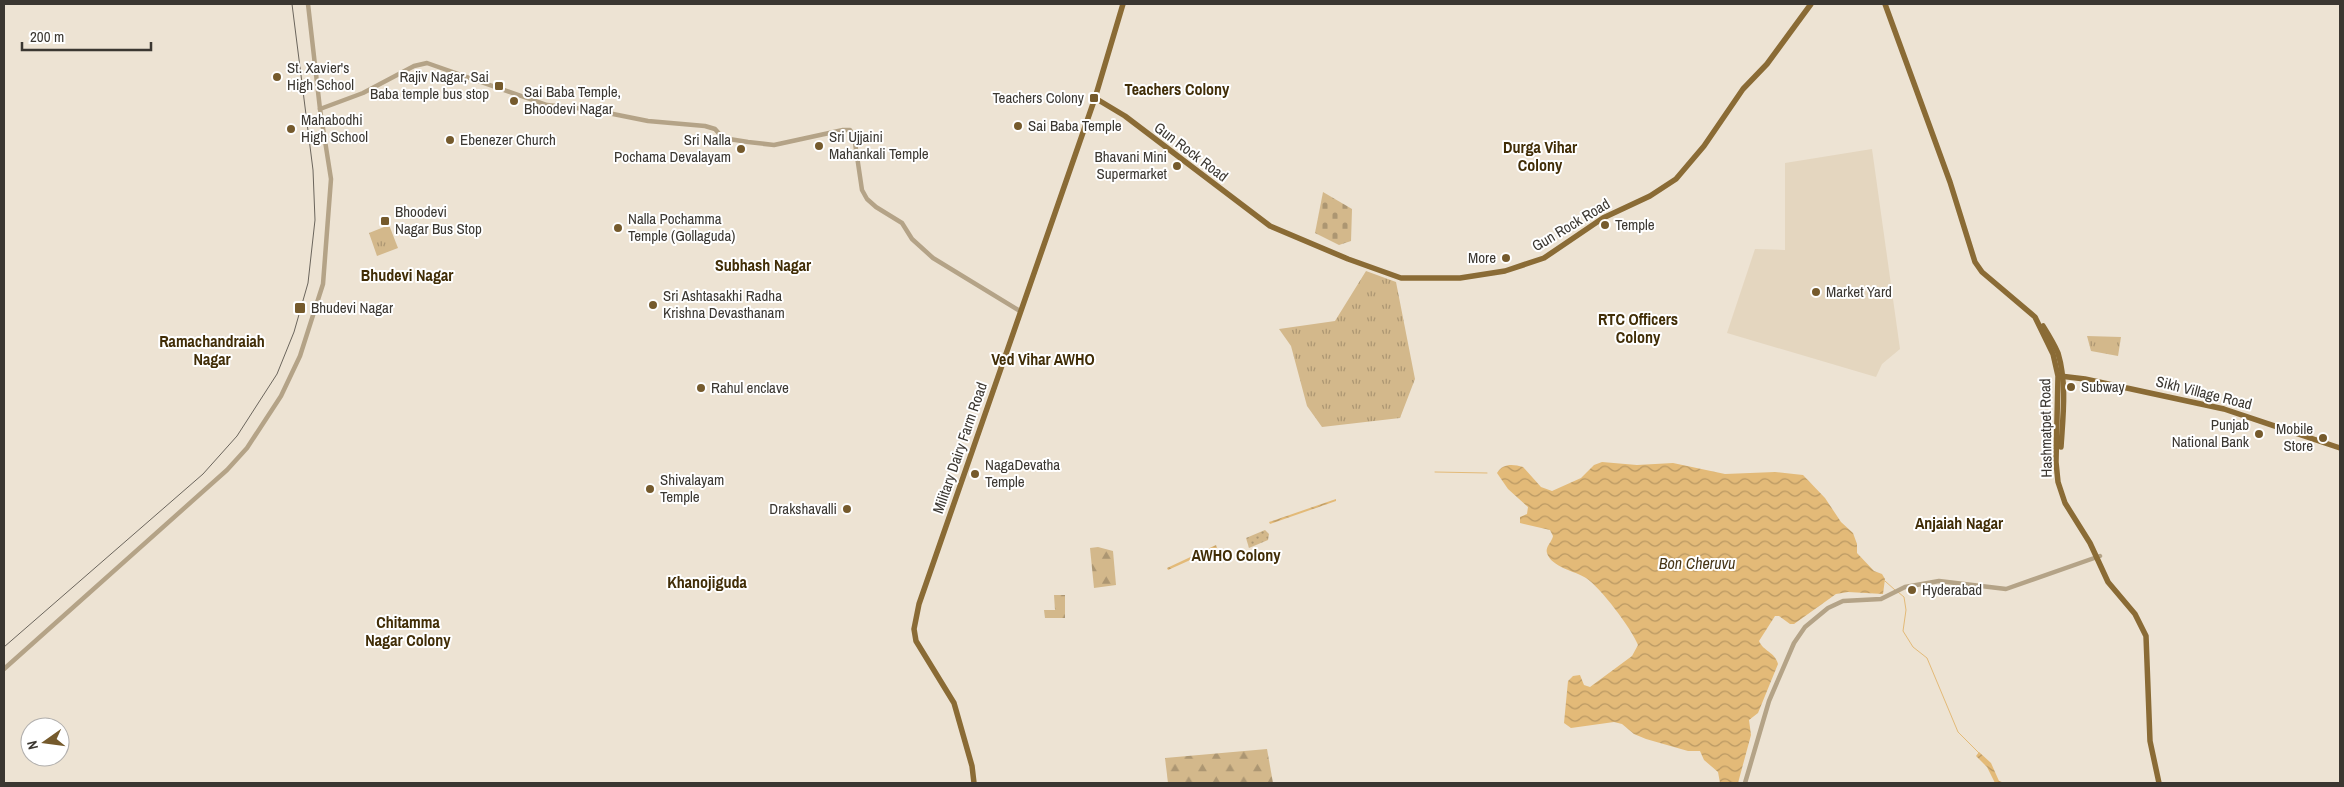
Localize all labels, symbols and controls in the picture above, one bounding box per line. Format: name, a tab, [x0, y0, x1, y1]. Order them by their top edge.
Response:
scale bar	[22, 20, 151, 52]
text: 200 m	[30, 26, 64, 47]
place label: St. Xavier's High School	[287, 57, 354, 95]
place label: Rajiv Nagar, Sai Baba temple bus stop	[370, 66, 489, 104]
marker: St. Xavier's High School	[271, 71, 283, 83]
district label: Teachers Colony	[1125, 78, 1230, 100]
marker: Rajiv Nagar, Sai Baba temple bus stop	[493, 80, 505, 92]
place label: Sai Baba Temple, Bhoodevi Nagar	[524, 81, 621, 119]
place label: Teachers Colony	[992, 87, 1085, 108]
marker: Teachers Colony	[1088, 92, 1100, 104]
marker: Sai Baba Temple, Bhoodevi Nagar	[508, 95, 520, 107]
place label: Mahabodhi High School	[301, 109, 368, 147]
place label: Sai Baba Temple	[1028, 115, 1122, 136]
street label: Gun Rock Road	[1150, 117, 1233, 186]
marker: Sai Baba Temple	[1012, 120, 1024, 132]
marker: Mahabodhi High School	[285, 123, 297, 135]
place label: Sri Ujjaini Mahankali Temple	[829, 126, 929, 164]
place label: Ebenezer Church	[460, 129, 556, 150]
place label: Sri Nalla Pochama Devalayam	[614, 129, 731, 167]
marker: Ebenezer Church	[444, 134, 456, 146]
district label: Durga Vihar Colony	[1503, 136, 1578, 176]
marker: Sri Ujjaini Mahankali Temple	[813, 140, 825, 152]
marker: Sri Nalla Pochama Devalayam	[735, 143, 747, 155]
place label: Bhavani Mini Supermarket	[1095, 146, 1168, 184]
marker: Bhavani Mini Supermarket	[1171, 160, 1183, 172]
street label: Gun Rock Road	[1528, 193, 1614, 256]
place label: Bhoodevi Nagar Bus Stop	[395, 201, 482, 239]
place label: Nalla Pochamma Temple (Gollaguda)	[628, 208, 735, 246]
place label: Temple	[1615, 214, 1655, 235]
marker: Bhoodevi Nagar Bus Stop	[379, 215, 391, 227]
marker: Temple	[1599, 219, 1611, 231]
marker: Nalla Pochamma Temple (Gollaguda)	[612, 222, 624, 234]
place label: More	[1468, 247, 1496, 268]
marker: More	[1500, 252, 1512, 264]
district label: Subhash Nagar	[715, 254, 812, 276]
district label: Bhudevi Nagar	[361, 264, 454, 286]
place label: Market Yard	[1826, 281, 1892, 302]
place label: Sri Ashtasakhi Radha Krishna Devasthanam	[663, 285, 785, 323]
marker: Market Yard	[1810, 286, 1822, 298]
place label: Bhudevi Nagar	[311, 297, 393, 318]
marker: Sri Ashtasakhi Radha Krishna Devasthanam	[647, 299, 659, 311]
marker: Bhudevi Nagar	[293, 301, 307, 315]
district label: RTC Officers Colony	[1598, 308, 1678, 348]
district label: Ramachandraiah Nagar	[159, 330, 265, 370]
district label: Ved Vihar AWHO	[991, 348, 1095, 370]
street label: Sikh Village Road	[2154, 370, 2254, 415]
place label: Subway	[2081, 376, 2126, 397]
place label: Rahul enclave	[711, 377, 789, 398]
street label: Hashmatpet Road	[2034, 378, 2057, 478]
street label: Military Dairy Farm Road	[927, 379, 992, 516]
marker: Subway	[2065, 381, 2077, 393]
marker: Rahul enclave	[695, 382, 707, 394]
place label: Punjab National Bank	[2172, 414, 2250, 452]
place label: Mobile Store	[2276, 418, 2313, 456]
marker: Punjab National Bank	[2253, 428, 2265, 440]
marker: Mobile Store	[2317, 432, 2329, 444]
place label: NagaDevatha Temple	[985, 454, 1060, 492]
marker: NagaDevatha Temple	[969, 468, 981, 480]
place label: Shivalayam Temple	[660, 469, 724, 507]
marker: Shivalayam Temple	[644, 483, 656, 495]
place label: Drakshavalli	[769, 498, 837, 519]
marker: Drakshavalli	[841, 503, 853, 515]
district label: Anjaiah Nagar	[1915, 512, 2004, 534]
district label: AWHO Colony	[1192, 544, 1281, 566]
water label: Bon Cheruvu	[1659, 552, 1735, 574]
district label: Khanojiguda	[667, 571, 747, 593]
place label: Hyderabad	[1922, 579, 1982, 600]
marker: Hyderabad	[1906, 584, 1918, 596]
district label: Chitamma Nagar Colony	[365, 611, 451, 651]
north arrow	[20, 717, 70, 767]
text: N	[23, 739, 42, 751]

